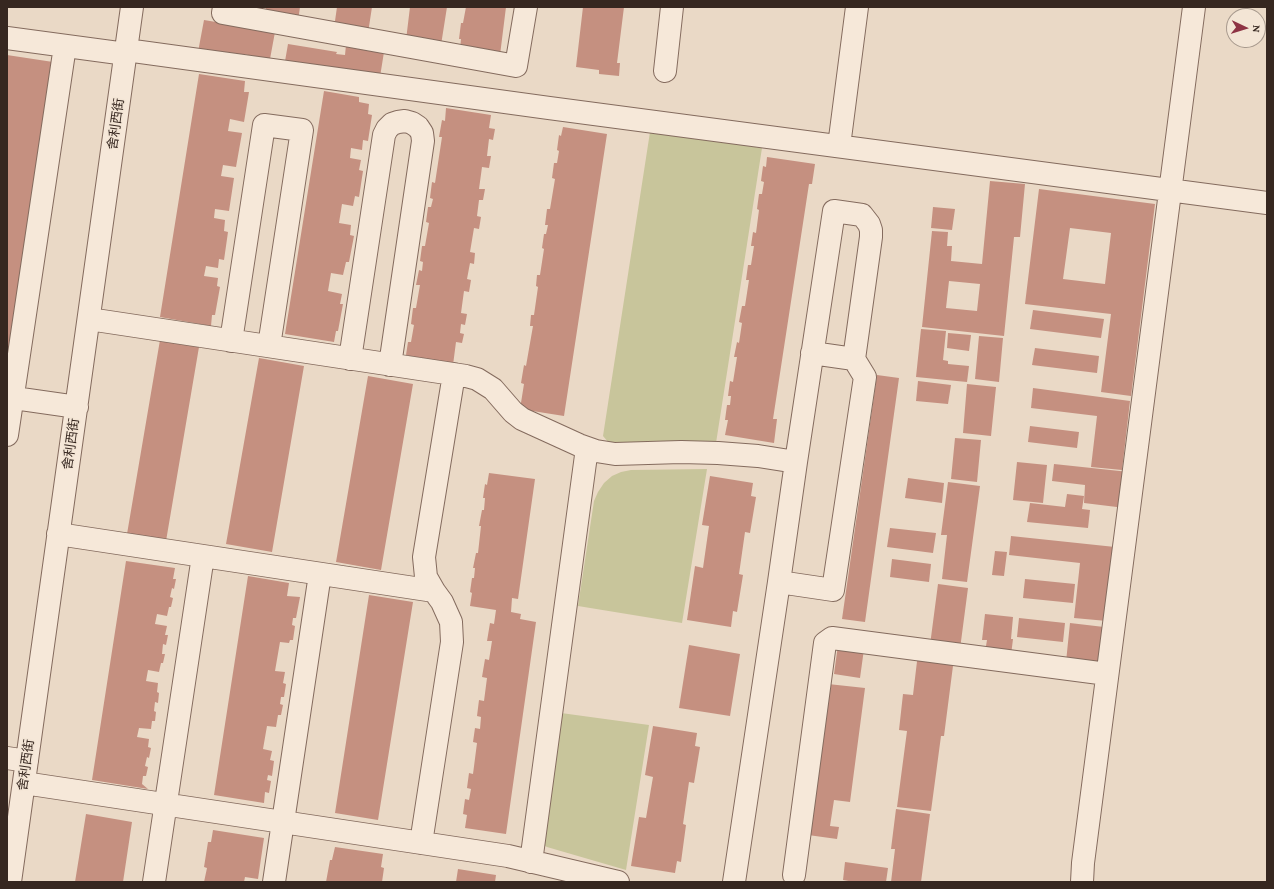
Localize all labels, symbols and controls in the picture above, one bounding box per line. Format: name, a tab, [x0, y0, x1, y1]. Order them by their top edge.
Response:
north arrow	[1226, 8, 1266, 48]
text: N	[1251, 25, 1263, 33]
street label: 舍利西街	[105, 97, 127, 151]
street label: 舍利西街	[60, 417, 82, 471]
street label: 舍利西街	[15, 738, 37, 792]

